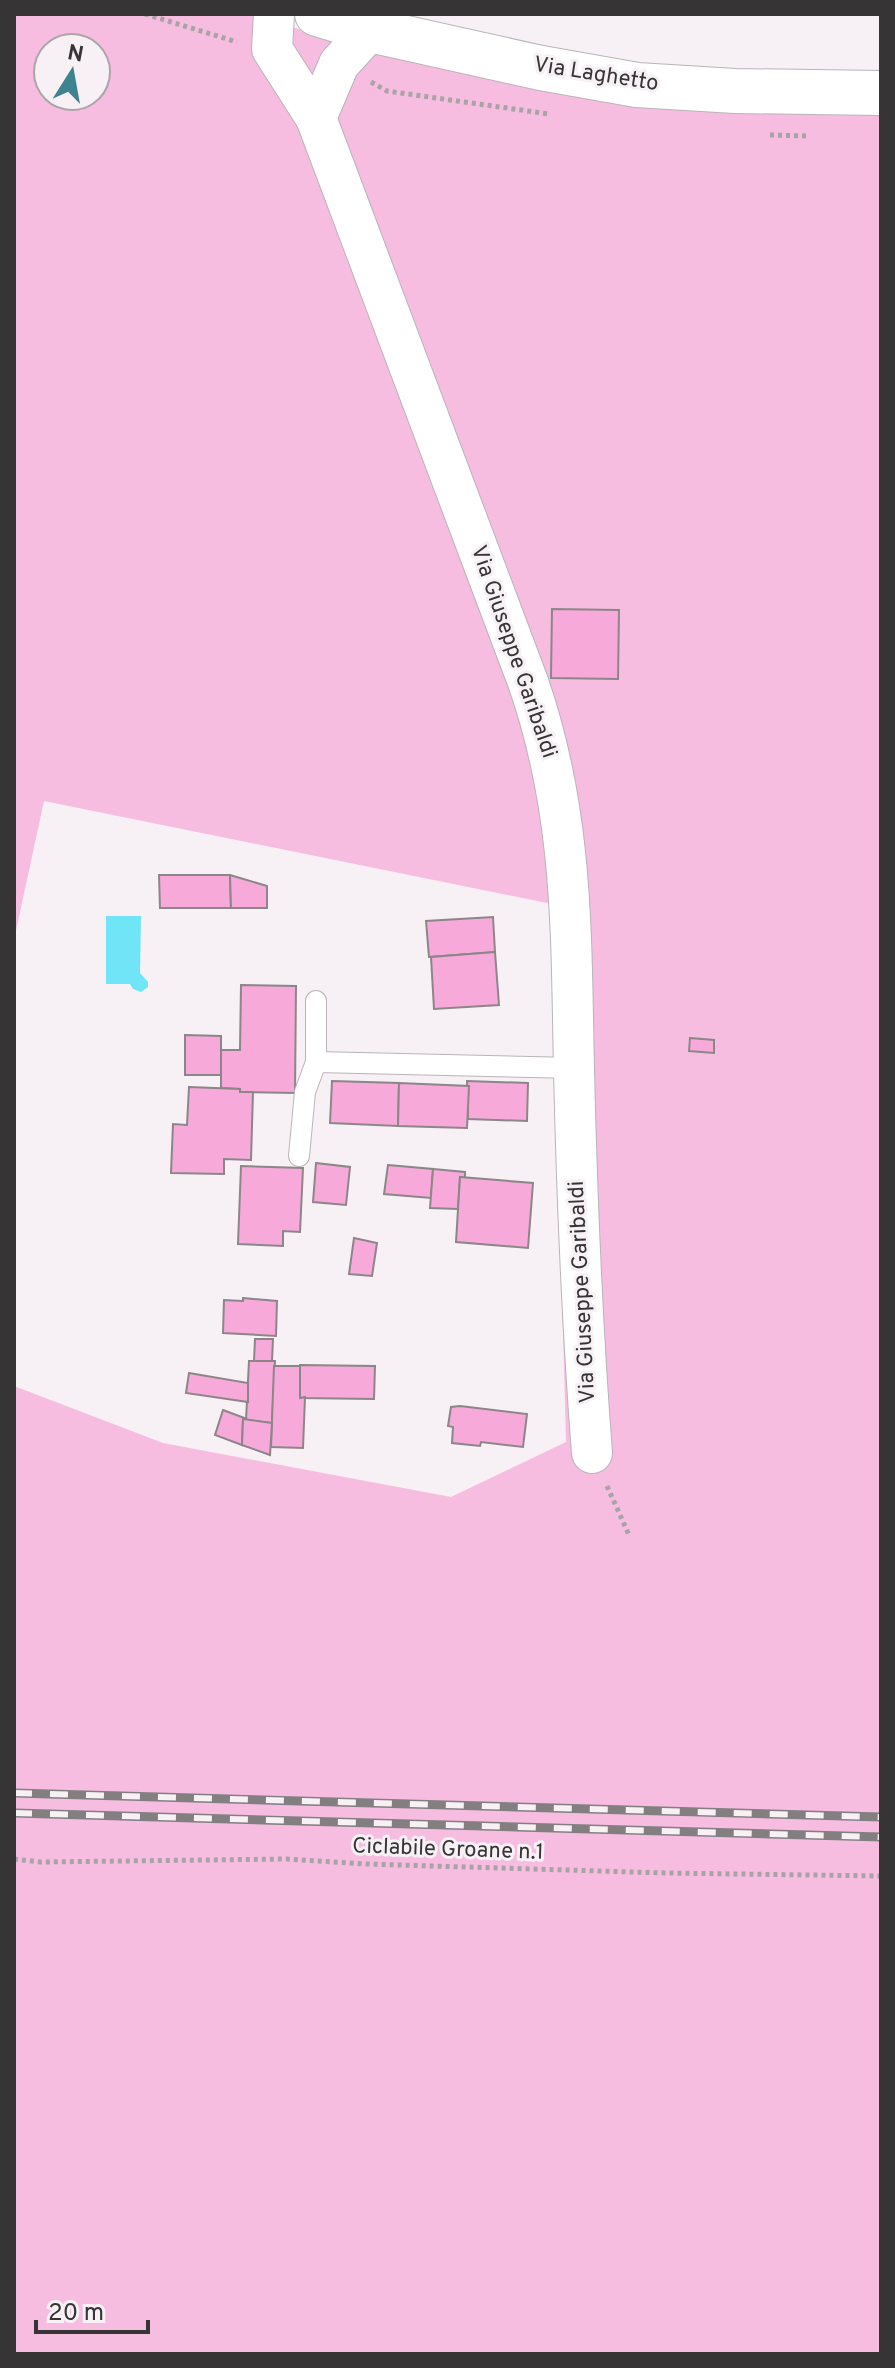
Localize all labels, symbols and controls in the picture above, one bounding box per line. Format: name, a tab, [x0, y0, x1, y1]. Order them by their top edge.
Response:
north arrow	[32, 32, 112, 112]
text: N	[65, 40, 86, 70]
street label: Via Laghetto	[532, 52, 660, 98]
street label: Via Giuseppe Garibaldi	[464, 542, 562, 762]
street label: Via Giuseppe Garibaldi	[564, 1180, 602, 1404]
street label: Ciclabile Groane n.1	[352, 1833, 544, 1867]
scale bar	[36, 2284, 148, 2334]
text: 20 m	[48, 2299, 104, 2329]

